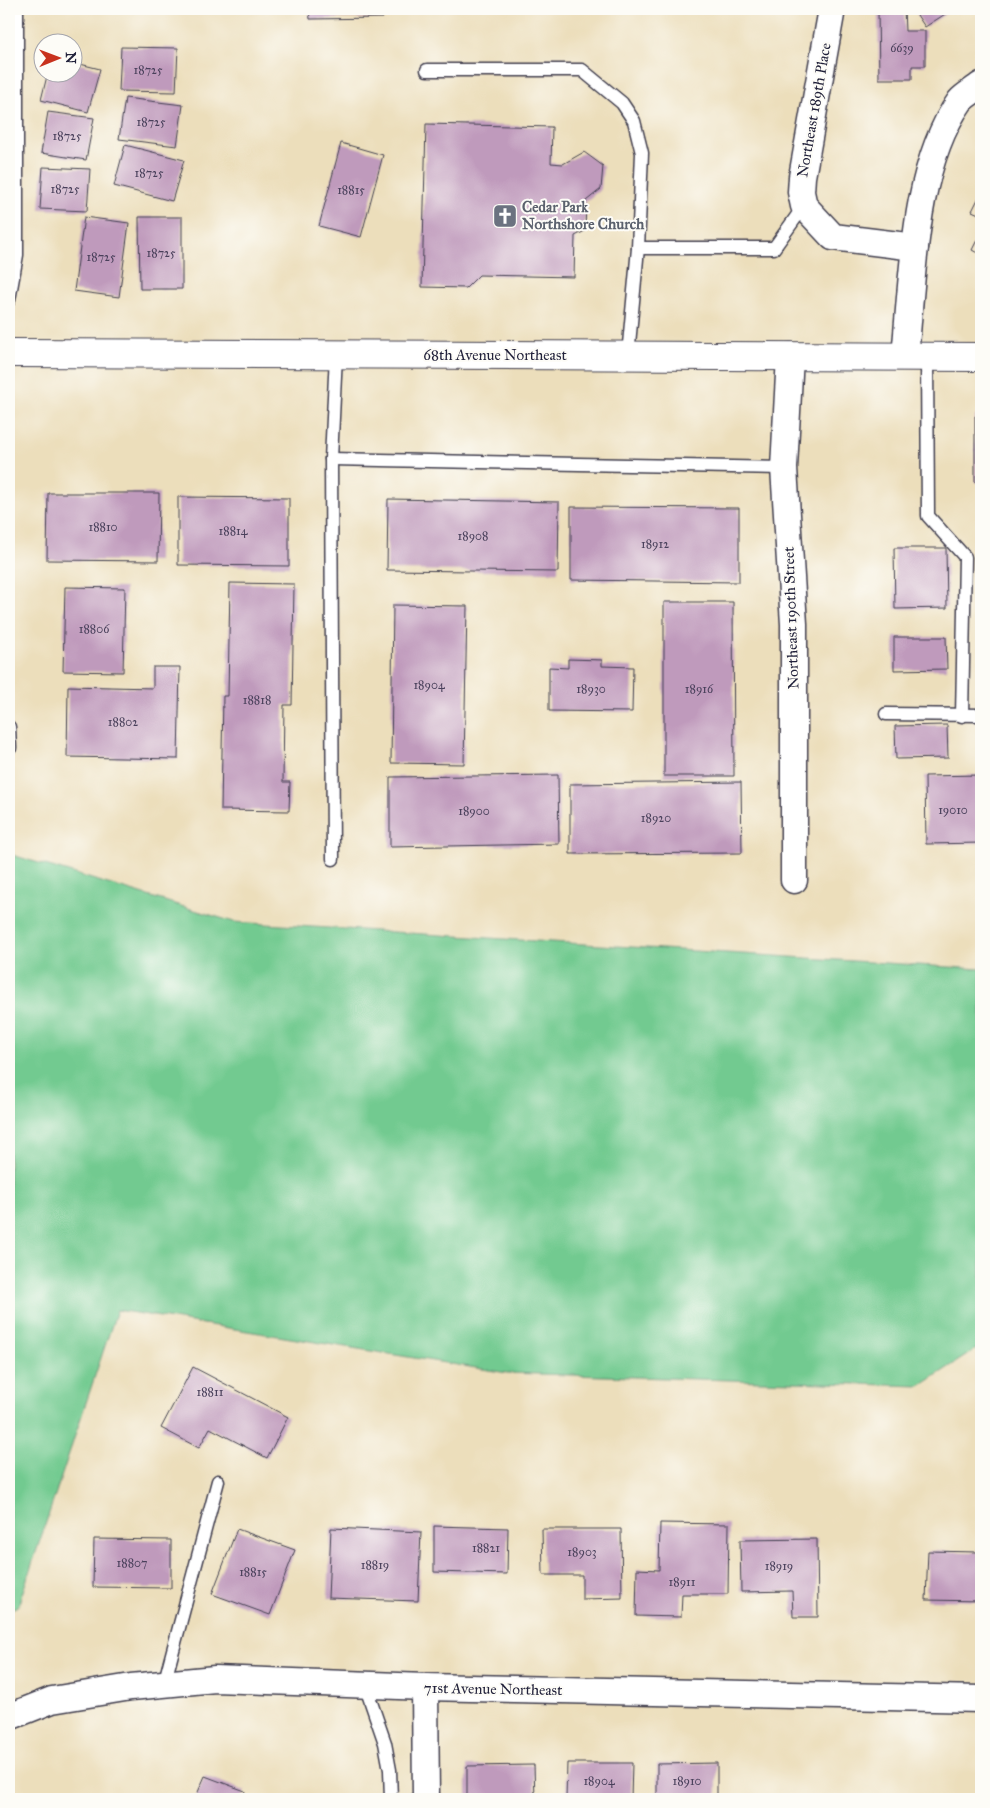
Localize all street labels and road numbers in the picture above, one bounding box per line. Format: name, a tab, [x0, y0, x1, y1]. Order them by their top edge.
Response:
street label: Northeast 189th Place	[793, 41, 835, 179]
street label: 68th Avenue Northeast	[423, 346, 567, 364]
street label: Northeast 190th Street	[779, 546, 802, 690]
street label: 71st Avenue Northeast	[423, 1679, 563, 1699]

